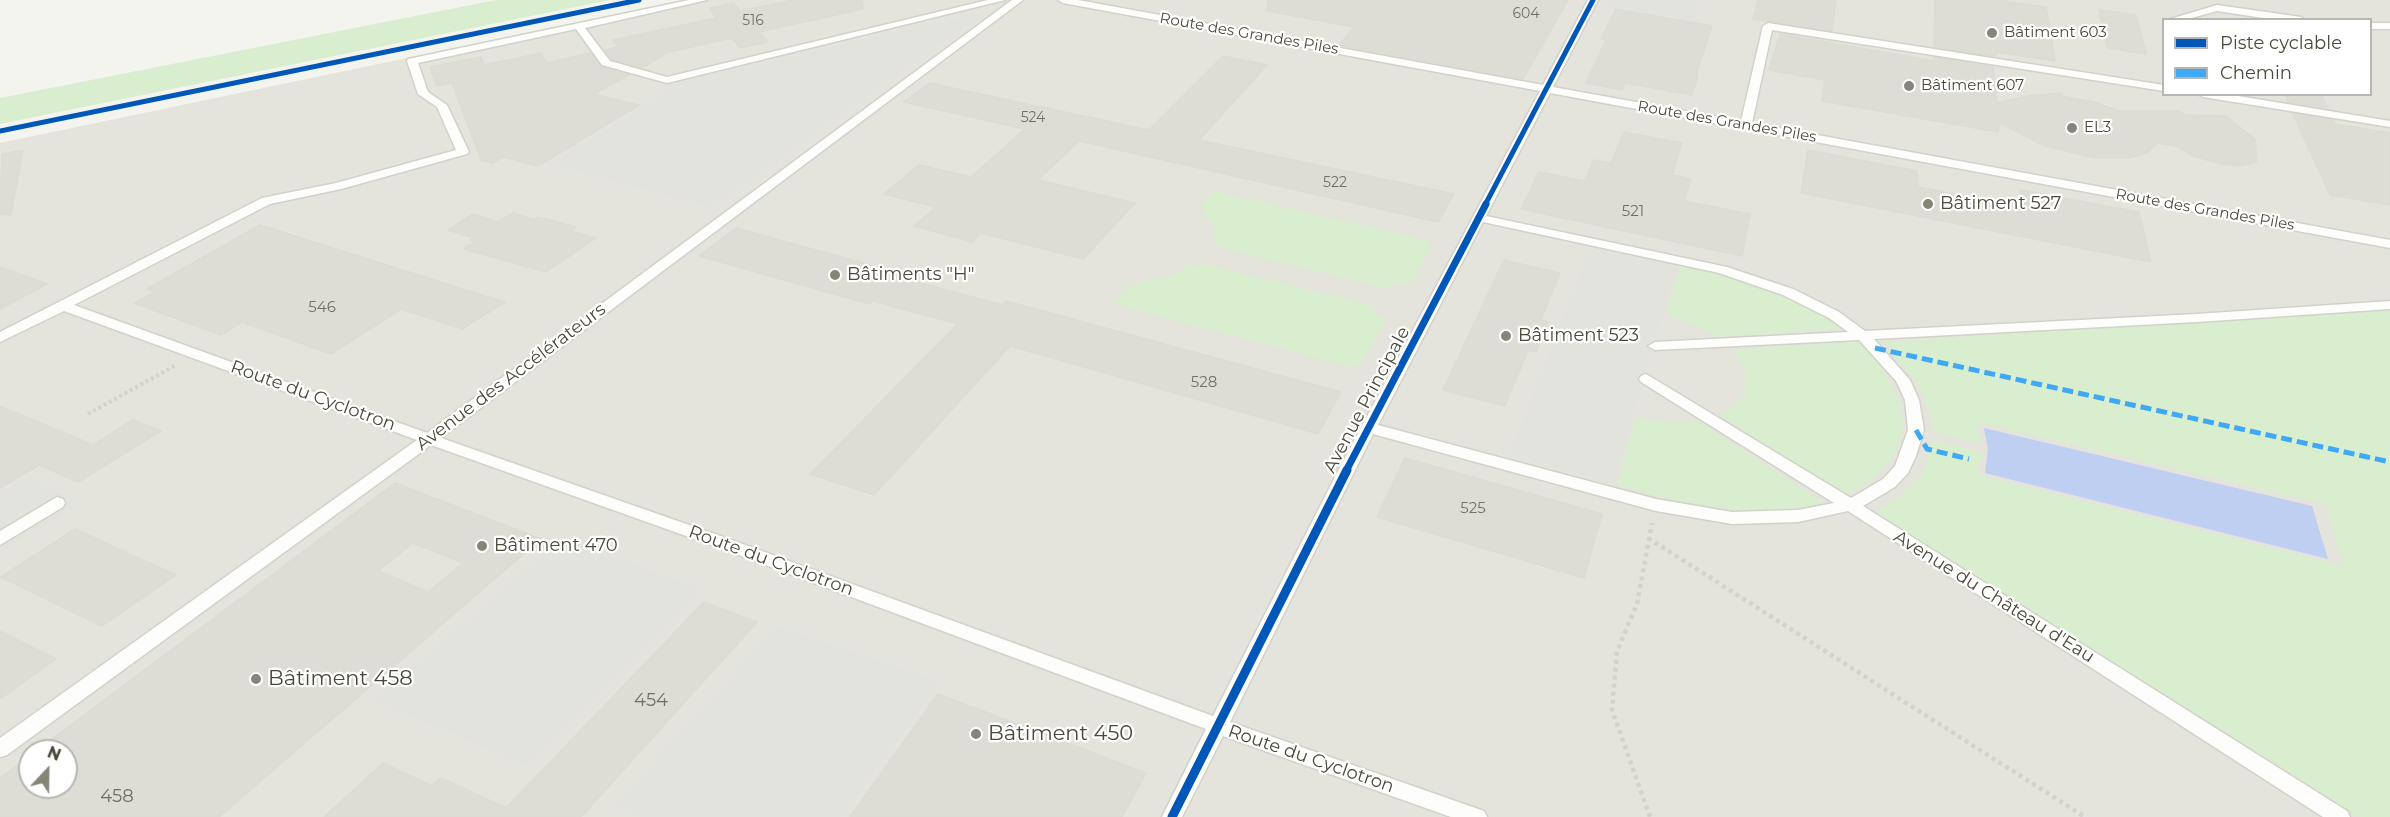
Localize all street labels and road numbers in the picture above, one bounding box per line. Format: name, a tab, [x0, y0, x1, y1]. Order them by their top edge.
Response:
street label: Route des Grandes Piles	[1158, 9, 1340, 59]
street label: Route des Grandes Piles	[1636, 97, 1818, 147]
street label: Route des Grandes Piles	[2114, 185, 2296, 235]
street label: Avenue des Accélérateurs	[412, 299, 610, 455]
street label: Avenue Principale	[1319, 323, 1415, 477]
street label: Route du Cyclotron	[228, 356, 398, 436]
street label: Route du Cyclotron	[686, 521, 856, 601]
street label: Avenue du Château d'Eau	[1890, 526, 2098, 668]
street label: Route du Cyclotron	[1225, 720, 1397, 798]

